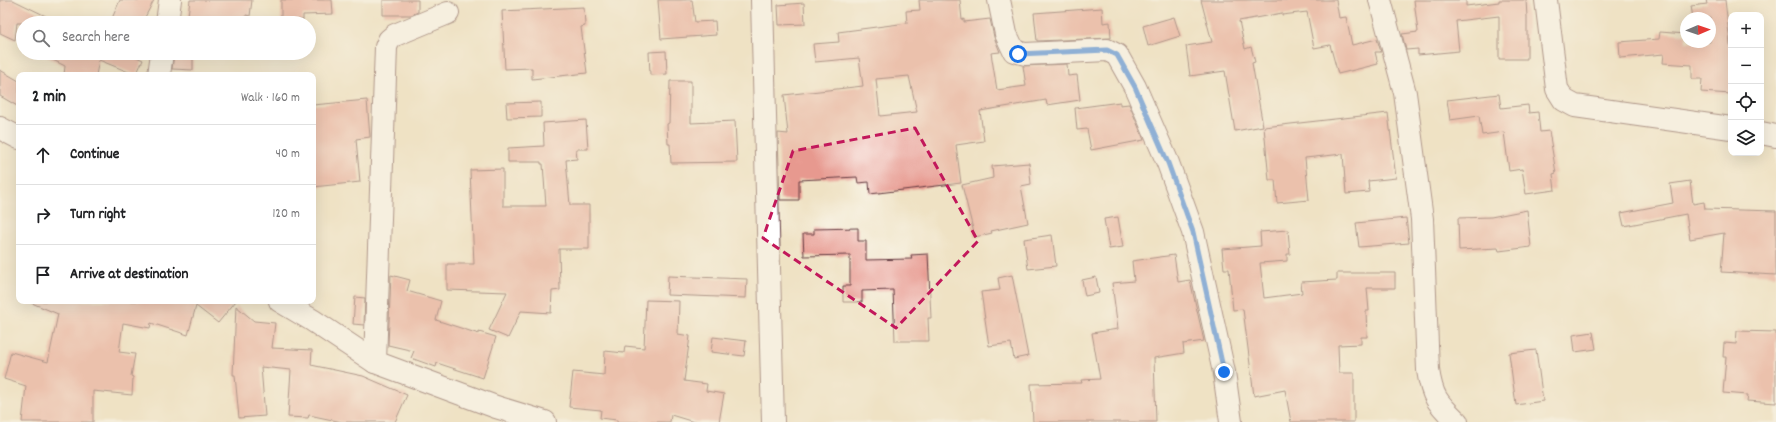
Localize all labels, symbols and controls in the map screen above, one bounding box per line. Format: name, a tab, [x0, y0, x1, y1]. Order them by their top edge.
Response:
north arrow	[1680, 12, 1716, 48]
map controls	[1728, 12, 1764, 156]
button: +	[1728, 12, 1764, 48]
search box	[16, 16, 316, 60]
icon: search	[30, 27, 52, 49]
text: Search here	[62, 27, 130, 49]
route start	[1009, 45, 1027, 63]
button: −	[1728, 48, 1764, 84]
button: locate	[1728, 84, 1764, 120]
text: 2 min	[32, 86, 66, 110]
text: Walk · 160 m	[241, 89, 300, 108]
button: layers	[1728, 120, 1764, 156]
icon: ahead	[32, 144, 54, 166]
text: Continue	[70, 144, 119, 166]
text: 40 m	[276, 145, 300, 164]
icon: right	[32, 204, 54, 226]
text: Turn right	[70, 204, 126, 226]
text: 120 m	[272, 205, 300, 224]
icon: arrive	[32, 264, 54, 286]
text: Arrive at destination	[70, 264, 188, 286]
route end	[1215, 363, 1233, 381]

